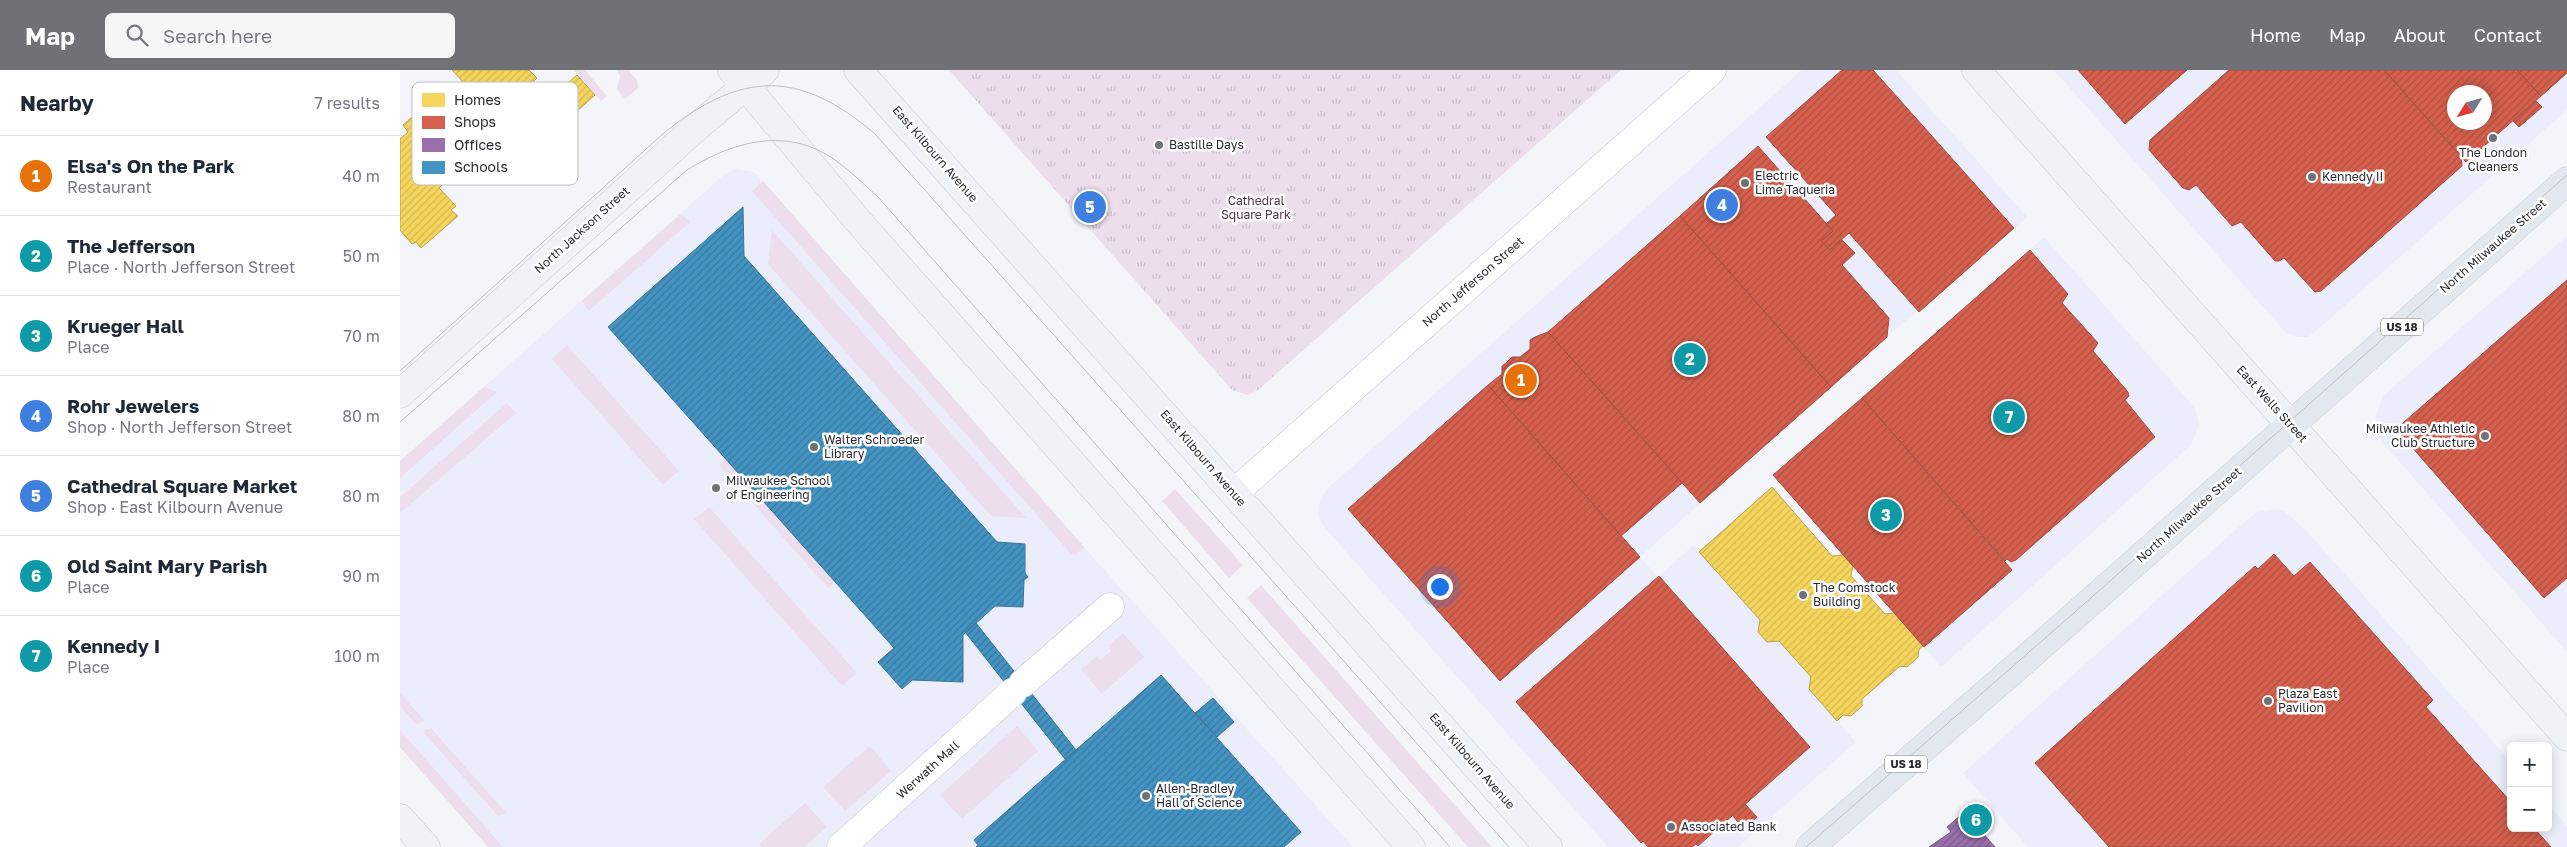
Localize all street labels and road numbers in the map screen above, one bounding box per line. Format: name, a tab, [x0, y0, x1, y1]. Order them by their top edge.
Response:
street label: East Kilbourn Avenue	[889, 102, 981, 205]
street label: North Jackson Street	[531, 183, 632, 276]
street label: North Milwaukee Street	[2436, 195, 2549, 296]
street label: North Jefferson Street	[1419, 233, 1527, 330]
road number: US 18	[2381, 318, 2423, 336]
street label: East Wells Street	[2234, 362, 2311, 446]
street label: East Kilbourn Avenue	[1157, 406, 1249, 509]
street label: North Milwaukee Street	[2133, 463, 2244, 566]
street label: East Kilbourn Avenue	[1426, 709, 1518, 812]
street label: Werwath Mall	[893, 738, 962, 802]
road number: US 18	[1885, 756, 1927, 772]

